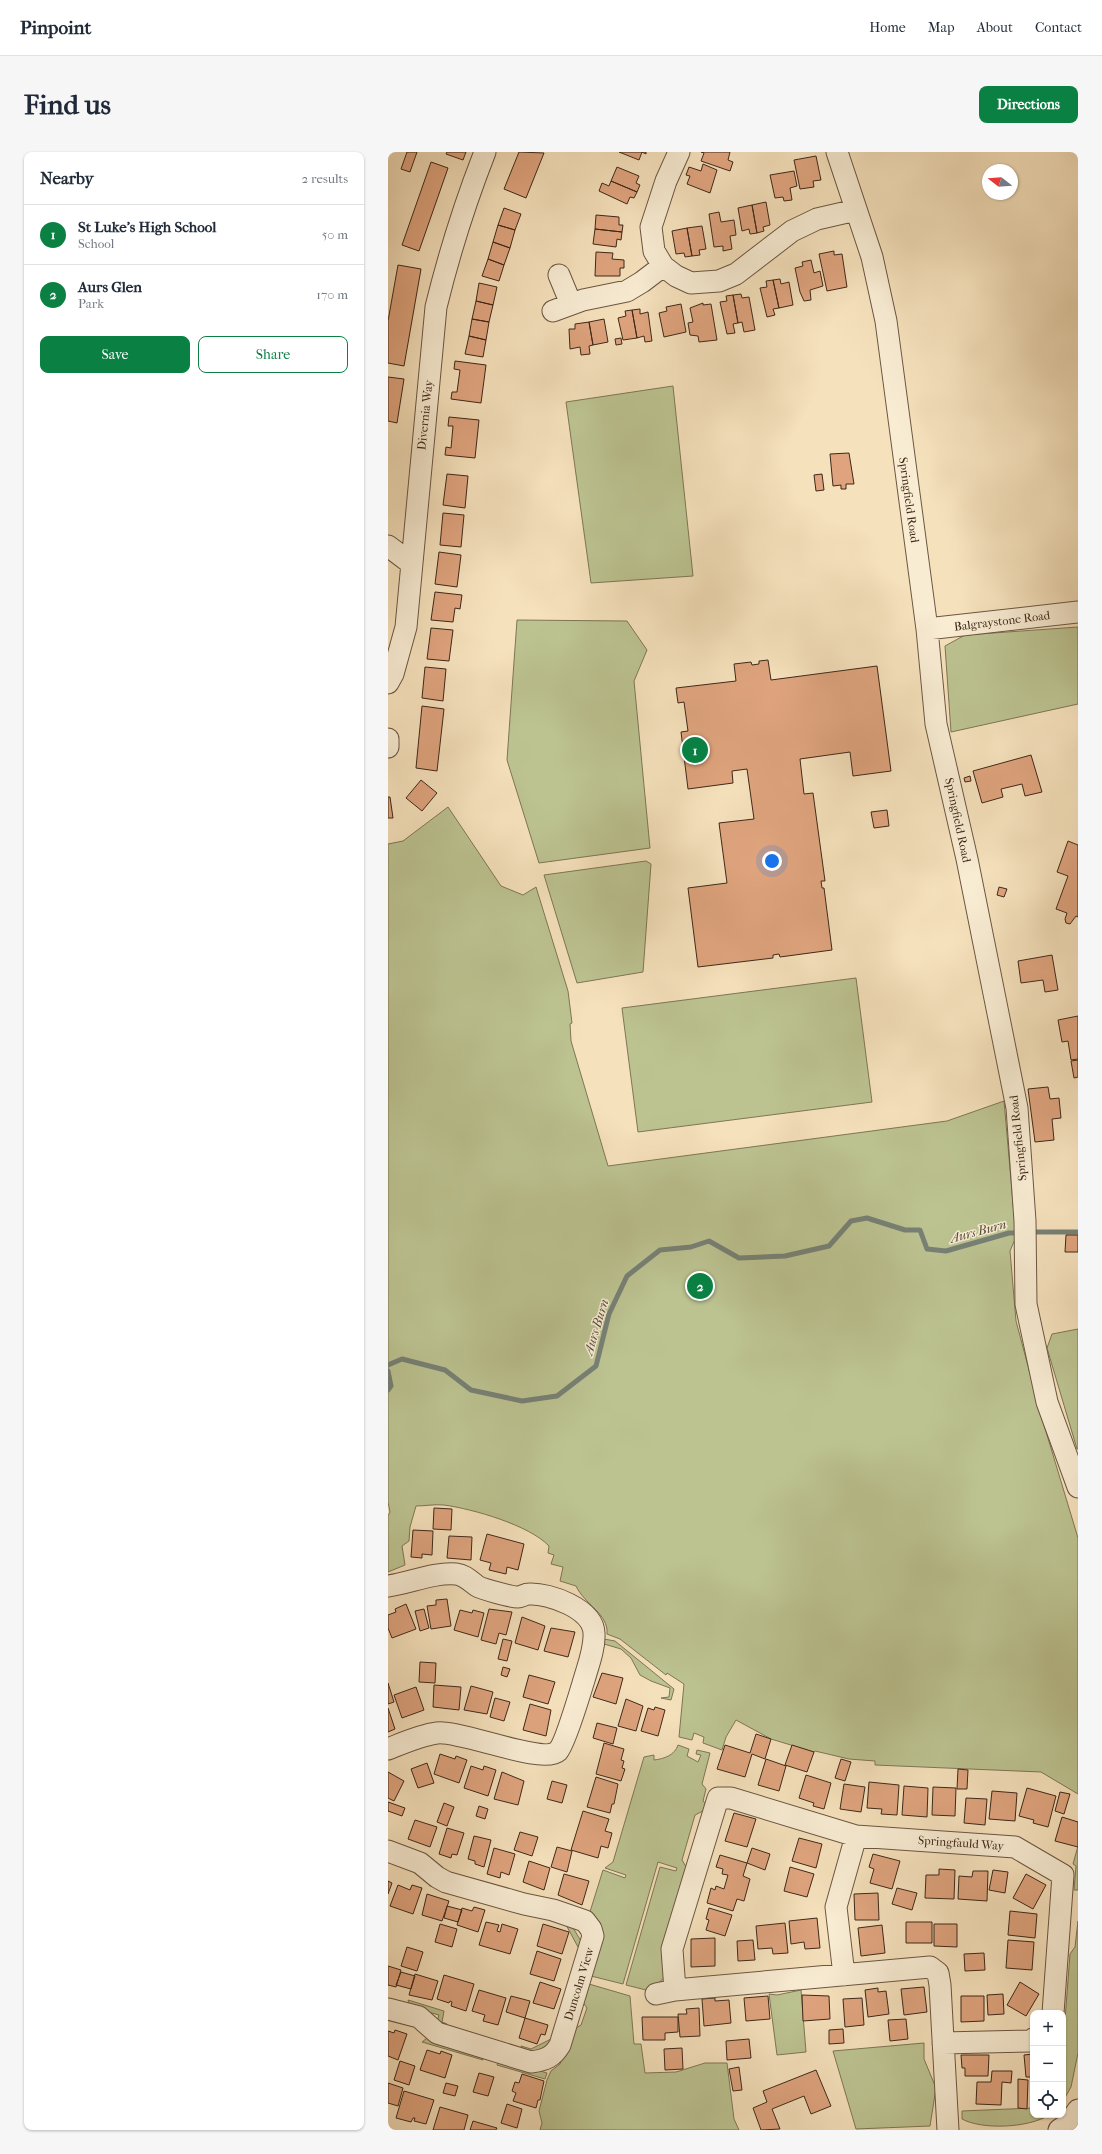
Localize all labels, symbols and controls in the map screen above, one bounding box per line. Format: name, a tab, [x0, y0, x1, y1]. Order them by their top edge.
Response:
text: Pinpoint	[20, 17, 91, 39]
text: Home	[869, 19, 906, 36]
text: Map	[928, 19, 955, 36]
text: About	[977, 19, 1013, 36]
text: Contact	[1035, 19, 1082, 36]
button: Directions	[979, 86, 1078, 123]
text: Find us	[24, 88, 111, 121]
north arrow	[982, 164, 1018, 200]
text: Nearby	[40, 168, 94, 188]
text: 2 results	[302, 171, 348, 186]
text: St Luke's High School	[78, 218, 216, 236]
text: 1	[51, 227, 55, 242]
text: 50 m	[322, 227, 348, 242]
text: School	[78, 236, 114, 251]
text: Aurs Glen	[78, 278, 142, 296]
text: 2	[50, 287, 56, 302]
text: 170 m	[316, 287, 348, 302]
text: Park	[78, 296, 104, 311]
button: Save	[40, 336, 190, 373]
button: Share	[198, 336, 348, 373]
street label: Divernia Way	[414, 379, 436, 451]
street label: Springfield Road	[896, 456, 922, 544]
street label: Balgraystone Road	[953, 608, 1051, 634]
pin: 1	[682, 735, 708, 765]
street label: Springfield Road	[942, 776, 974, 864]
your location	[762, 851, 782, 871]
street label: Springfield Road	[1006, 1094, 1029, 1182]
water label: Aurs Burn	[946, 1216, 1008, 1246]
pin: 2	[687, 1271, 713, 1301]
water label: Aurs Burn	[580, 1297, 612, 1359]
street label: Springfauld Way	[918, 1833, 1005, 1853]
street label: Duncolm View	[561, 1945, 597, 2022]
map controls	[1030, 2010, 1066, 2118]
button: +	[1030, 2010, 1066, 2046]
button: −	[1030, 2046, 1066, 2082]
button: locate	[1030, 2082, 1066, 2118]

